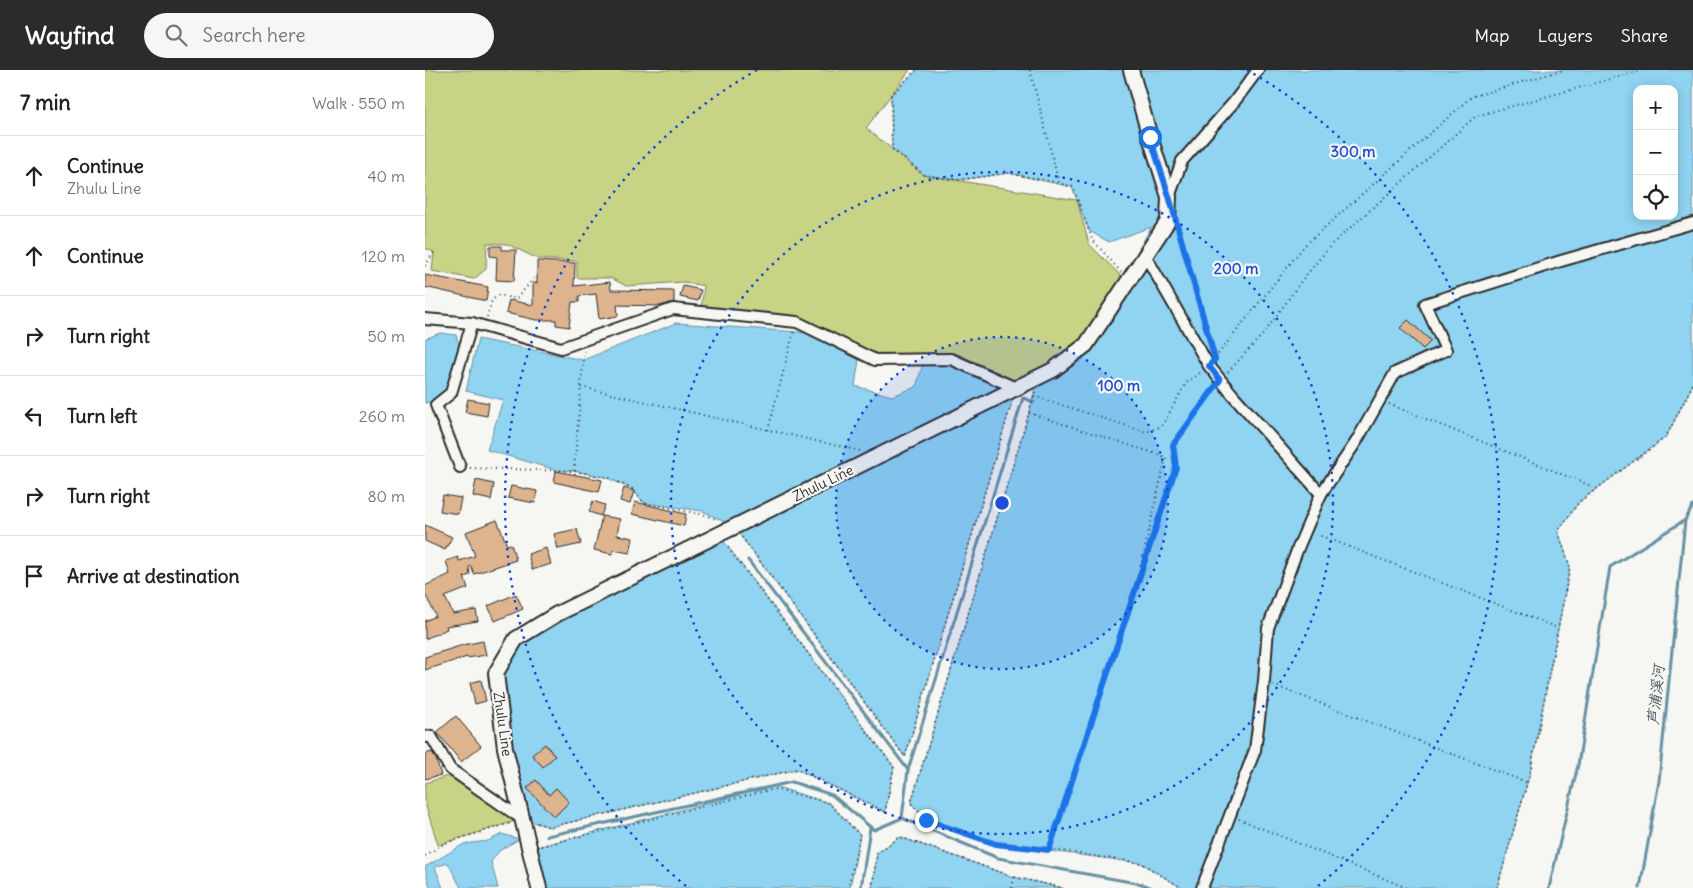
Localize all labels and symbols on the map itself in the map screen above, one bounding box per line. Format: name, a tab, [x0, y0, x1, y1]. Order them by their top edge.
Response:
route start	[1139, 126, 1162, 149]
text: 300 m	[1331, 142, 1376, 161]
text: 200 m	[1214, 259, 1258, 278]
text: 100 m	[1098, 376, 1140, 395]
street label: Zhulu Line	[790, 461, 856, 505]
centre of rings	[993, 494, 1011, 512]
water label: 芦浦溪河	[1643, 661, 1668, 726]
street label: Zhulu Line	[490, 690, 516, 758]
route end	[915, 809, 938, 832]

